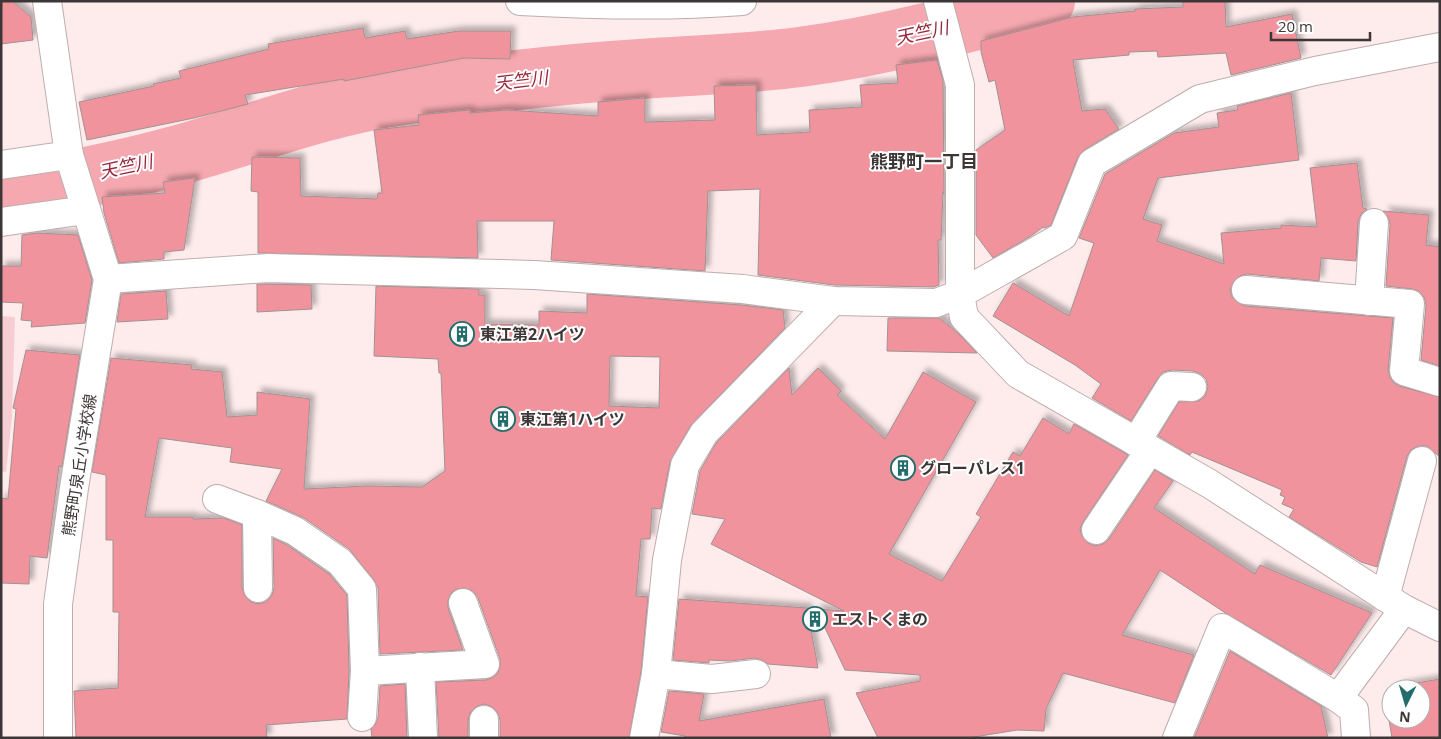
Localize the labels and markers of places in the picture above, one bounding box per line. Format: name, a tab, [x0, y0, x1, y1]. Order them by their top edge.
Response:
building icon: 東江第2ハイツ	[449, 321, 475, 347]
place label: 東江第2ハイツ	[480, 323, 585, 345]
building icon: 東江第1ハイツ	[490, 406, 516, 432]
place label: 東江第1ハイツ	[520, 408, 625, 430]
building icon: グローパレス1	[890, 455, 916, 481]
place label: グローパレス1	[920, 457, 1025, 479]
building icon: エストくまの	[802, 606, 828, 632]
place label: エストくまの	[832, 608, 928, 630]

